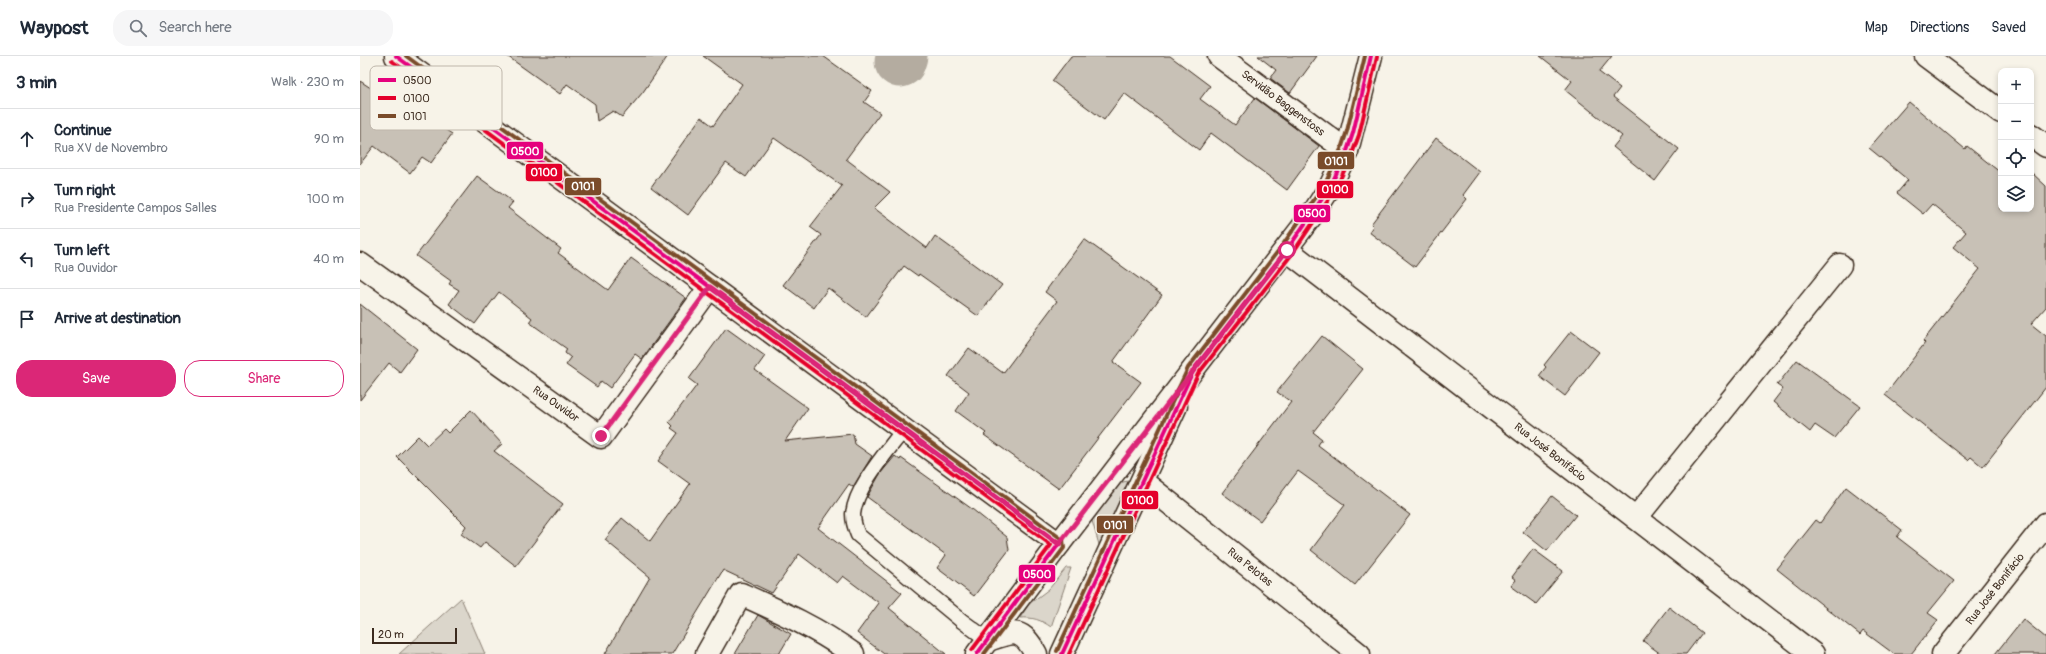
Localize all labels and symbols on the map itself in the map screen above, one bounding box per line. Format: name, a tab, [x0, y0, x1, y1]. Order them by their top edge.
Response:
legend	[370, 66, 502, 130]
street label: Servidão Baggenstoss	[1239, 67, 1327, 139]
text: 0500	[403, 74, 432, 87]
text: 0100	[403, 92, 430, 105]
text: 0101	[403, 110, 427, 123]
line badge: 0500	[506, 141, 544, 160]
text: 0500	[511, 145, 540, 158]
line badge: 0101	[1317, 151, 1355, 170]
text: 0101	[1324, 155, 1348, 168]
line badge: 0100	[525, 163, 563, 182]
text: 0100	[531, 166, 558, 179]
line badge: 0101	[564, 177, 602, 196]
text: 0101	[571, 180, 595, 193]
line badge: 0100	[1316, 180, 1354, 199]
text: 0100	[1322, 183, 1349, 196]
line badge: 0500	[1293, 204, 1331, 223]
text: 0500	[1298, 207, 1327, 220]
route start	[1278, 241, 1296, 259]
street label: Rua Ouvidor	[530, 383, 582, 425]
street label: Rua José Bonifácio	[1512, 420, 1588, 484]
route end	[592, 427, 610, 445]
line badge: 0100	[1121, 490, 1159, 510]
text: 0100	[1127, 494, 1154, 507]
line badge: 0101	[1096, 515, 1134, 534]
text: 0101	[1103, 519, 1127, 532]
street label: Rua Pelotas	[1225, 545, 1275, 589]
street label: Rua José Bonifácio	[1963, 551, 2027, 627]
line badge: 0500	[1018, 564, 1056, 583]
text: 0500	[1023, 568, 1052, 581]
scale bar	[372, 626, 457, 645]

